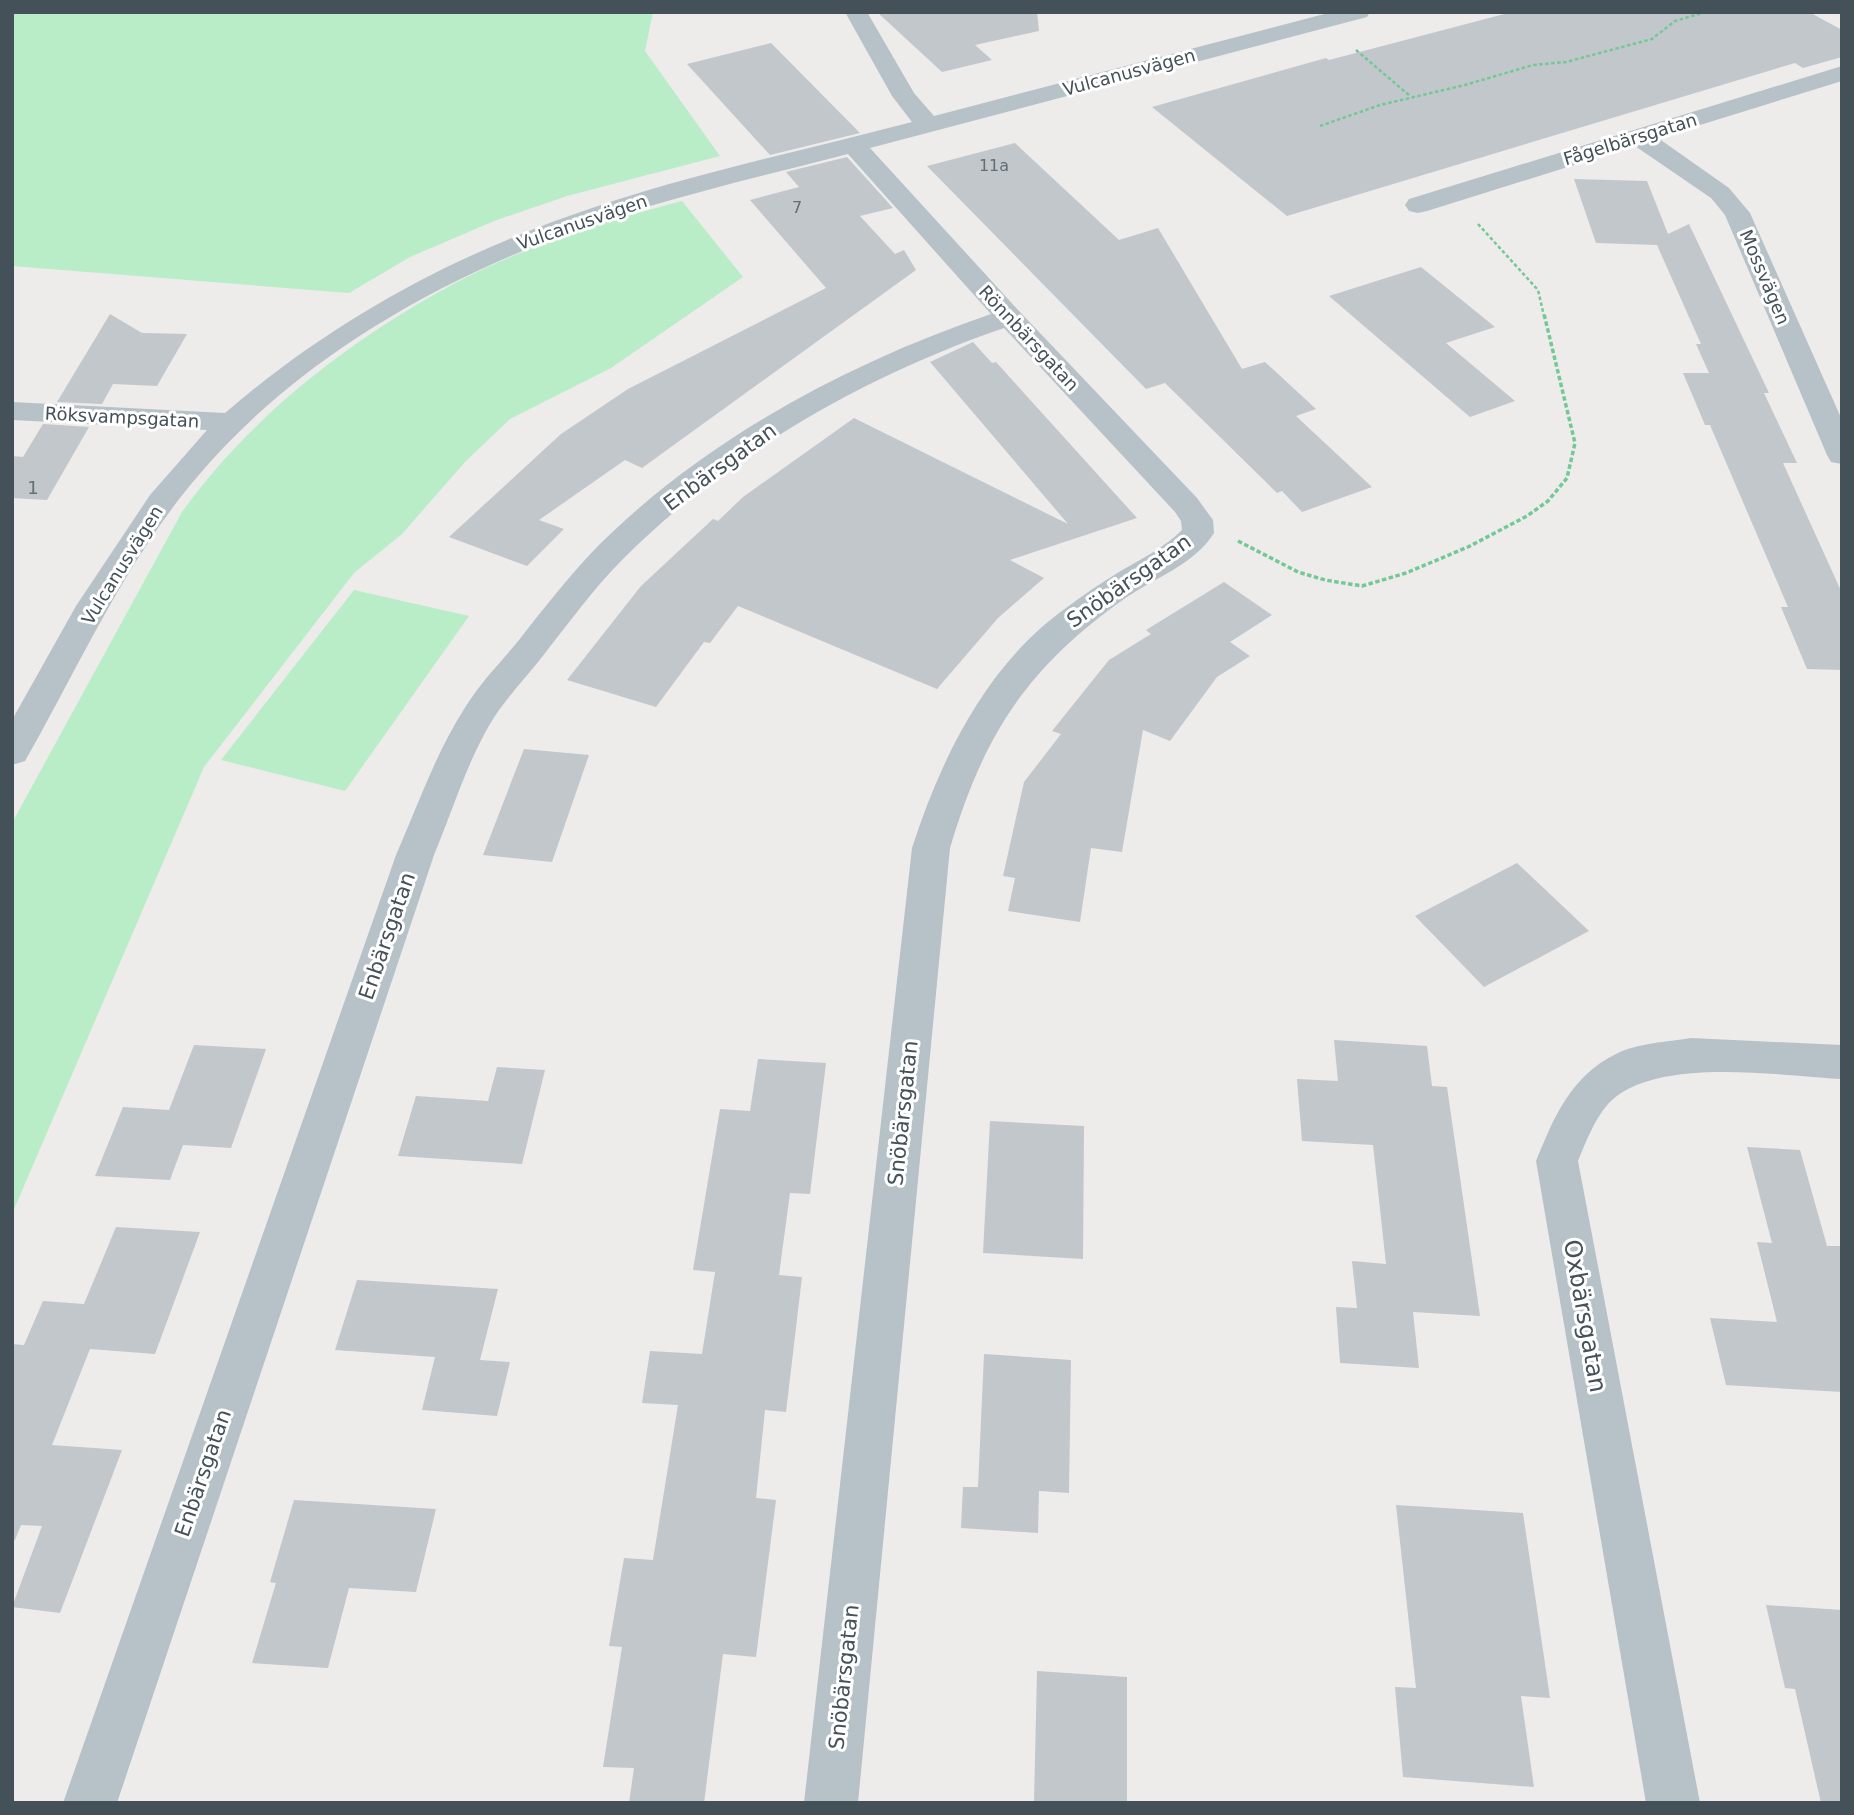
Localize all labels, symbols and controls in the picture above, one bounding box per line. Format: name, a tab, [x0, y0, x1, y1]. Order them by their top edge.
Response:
street label: Vulcanusvägen	[1060, 44, 1198, 100]
street label: Fågelbärsgatan	[1561, 109, 1699, 169]
house number: 11a	[979, 156, 1009, 175]
street label: Vulcanusvägen	[514, 190, 650, 254]
house number: 7	[792, 198, 802, 217]
street label: Mossvägen	[1736, 226, 1794, 328]
street label: Rönnbärsgatan	[975, 281, 1083, 395]
street label: Röksvampsgatan	[44, 402, 200, 432]
street label: Enbärsgatan	[659, 418, 781, 516]
house number: 1	[27, 477, 39, 498]
street label: Vulcanusvägen	[77, 502, 167, 628]
street label: Snöbärsgatan	[1062, 529, 1196, 633]
street label: Enbärsgatan	[354, 869, 420, 1003]
street label: Snöbärsgatan	[883, 1039, 923, 1187]
street label: Oxbärsgatan	[1558, 1237, 1612, 1395]
street label: Enbärsgatan	[170, 1406, 236, 1540]
street label: Snöbärsgatan	[824, 1603, 864, 1751]

